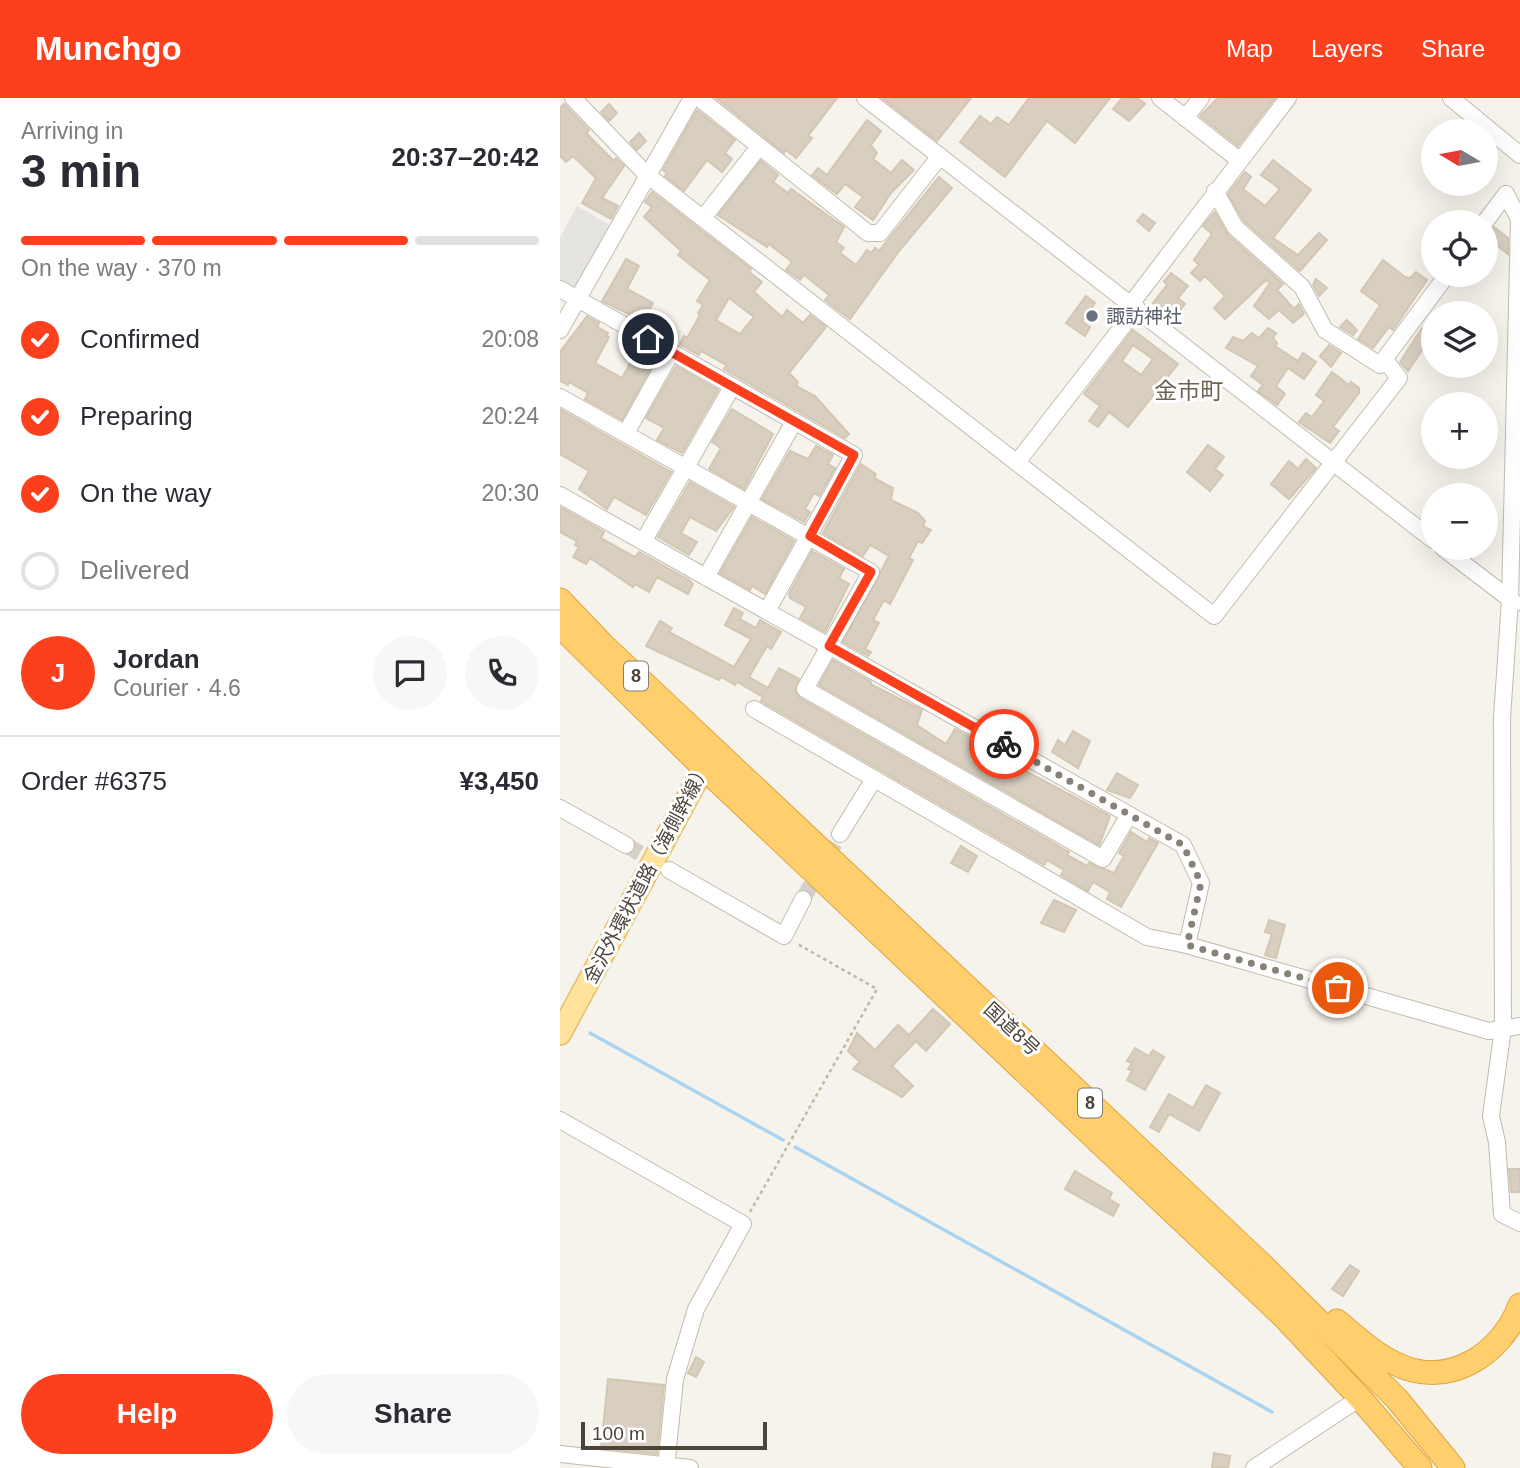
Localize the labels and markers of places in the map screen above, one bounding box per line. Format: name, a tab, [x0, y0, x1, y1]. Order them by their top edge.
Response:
place label: 諏訪神社	[1106, 306, 1182, 327]
marker: 諏訪神社	[1084, 308, 1100, 324]
pin	[618, 309, 678, 369]
pin	[1308, 958, 1368, 1018]

